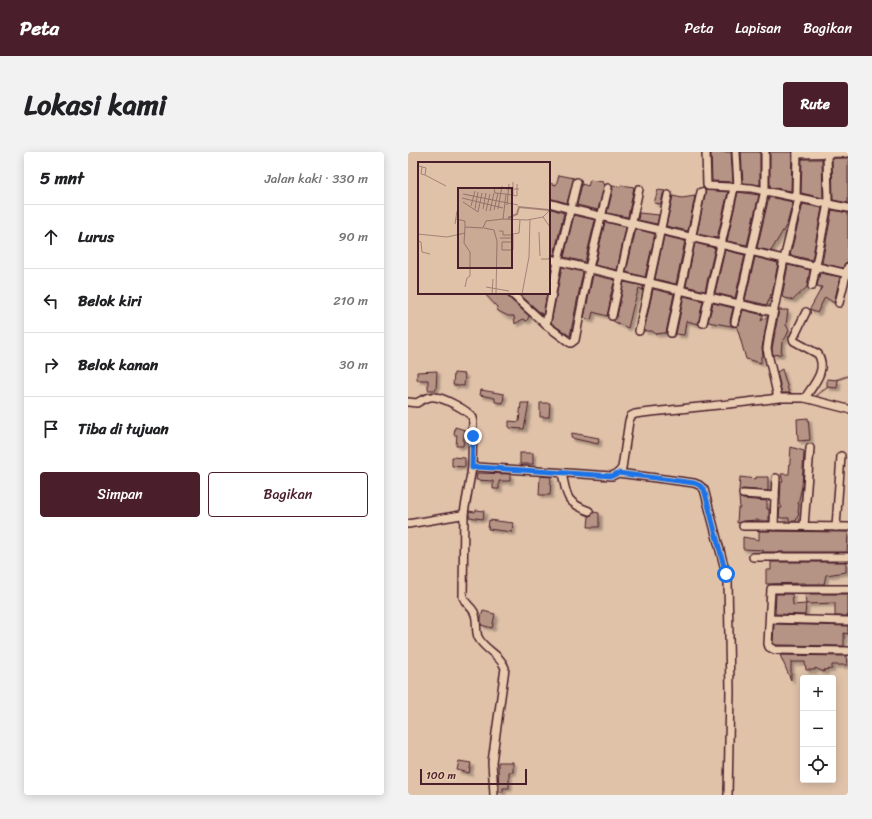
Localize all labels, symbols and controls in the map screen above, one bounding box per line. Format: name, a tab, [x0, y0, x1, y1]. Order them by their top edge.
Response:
text: Peta	[20, 12, 59, 45]
text: Peta	[684, 16, 713, 41]
text: Lapisan	[735, 16, 781, 41]
text: Bagikan	[803, 16, 852, 41]
text: Lokasi kami	[24, 80, 166, 129]
button: Rute	[783, 82, 848, 127]
inset map	[418, 162, 550, 294]
text: 5 mnt	[40, 163, 84, 193]
text: Jalan kaki · 330 m	[265, 167, 368, 190]
text: Lurus	[78, 224, 114, 250]
text: 90 m	[338, 225, 368, 248]
icon: ahead	[40, 226, 62, 248]
text: Belok kiri	[78, 288, 141, 314]
text: 210 m	[333, 289, 368, 312]
icon: left	[40, 290, 62, 312]
text: Belok kanan	[78, 352, 158, 378]
text: 30 m	[339, 353, 368, 376]
icon: right	[40, 354, 62, 376]
text: Tiba di tujuan	[78, 416, 169, 442]
icon: arrive	[40, 418, 62, 440]
route end	[464, 427, 482, 445]
button: Simpan	[40, 472, 200, 517]
button: Bagikan	[208, 472, 368, 517]
route start	[717, 565, 735, 583]
map controls	[800, 675, 836, 783]
button: +	[800, 675, 836, 711]
button: −	[800, 711, 836, 747]
button: locate	[800, 747, 836, 783]
text: 100 m	[426, 766, 456, 785]
scale bar	[420, 767, 527, 786]

